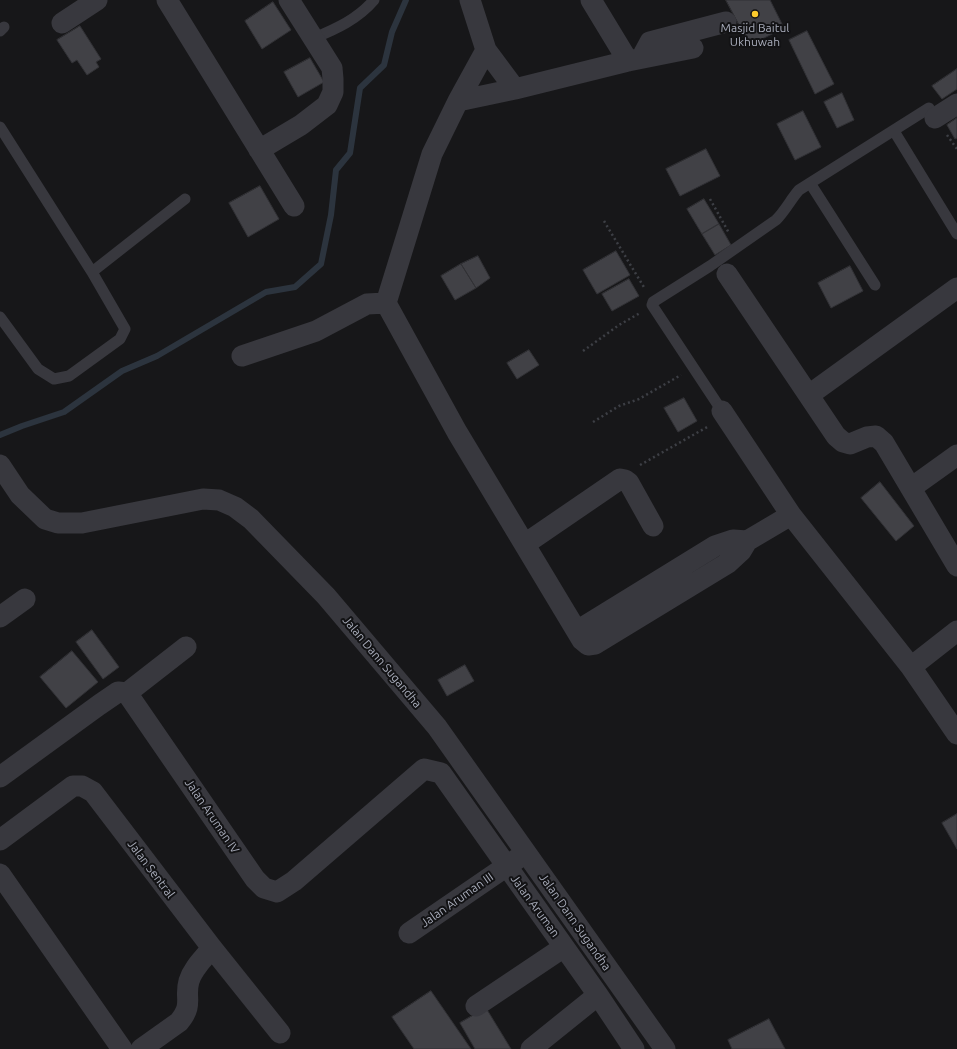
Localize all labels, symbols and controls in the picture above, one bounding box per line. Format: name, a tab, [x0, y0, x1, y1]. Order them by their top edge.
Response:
marker: Masjid Baitul Ukhuwah	[750, 9, 760, 19]
place label: Masjid Baitul Ukhuwah	[721, 21, 789, 49]
street label: Jalan Dann Sugandha	[339, 613, 425, 711]
street label: Jalan Aruman IV	[182, 776, 242, 856]
street label: Jalan Sentral	[124, 837, 178, 901]
street label: Jalan Aruman III	[418, 870, 496, 930]
street label: Jalan Dann Sugandha	[536, 871, 614, 973]
street label: Jalan Aruman	[508, 872, 562, 940]

